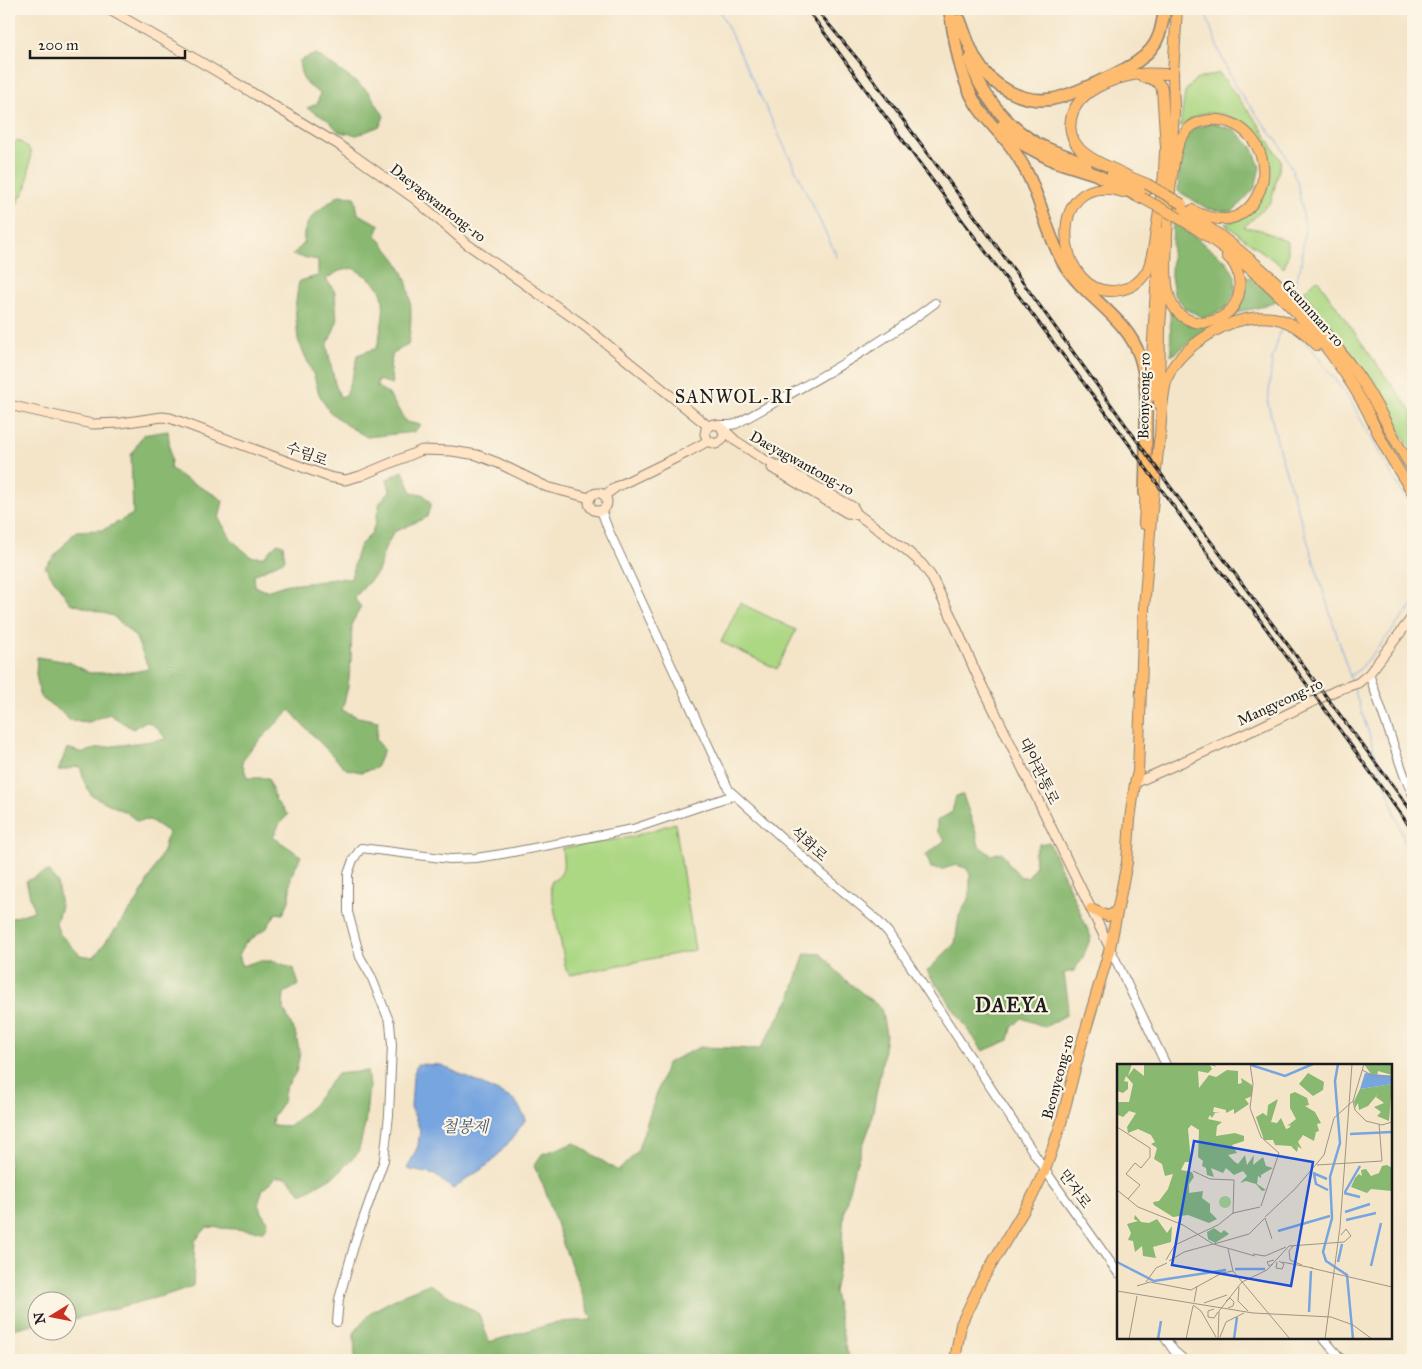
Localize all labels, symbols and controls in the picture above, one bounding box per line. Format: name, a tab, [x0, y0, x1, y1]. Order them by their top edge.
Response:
scale bar	[30, 28, 185, 60]
text: 200 m	[38, 36, 79, 54]
street label: Daeyagwantong-ro	[387, 160, 490, 246]
street label: Geumman-ro	[1278, 276, 1348, 351]
street label: Beonyeong-ro	[1134, 352, 1154, 440]
district label: SANWOL-RI	[675, 386, 793, 408]
street label: Daeyagwantong-ro	[747, 427, 858, 499]
street label: 수림로	[283, 438, 331, 470]
street label: Mangyeong-ro	[1234, 674, 1326, 730]
street label: 대야관통로	[1015, 734, 1063, 808]
street label: 석화로	[787, 823, 832, 866]
district label: DAEYA	[975, 993, 1049, 1017]
street label: Beonyeong-ro	[1038, 1032, 1078, 1121]
inset map	[1117, 1064, 1392, 1339]
water label: 철봉제	[442, 1117, 490, 1136]
street label: 만자로	[1055, 1166, 1095, 1212]
north arrow	[28, 1292, 78, 1342]
text: N	[30, 1311, 49, 1325]

